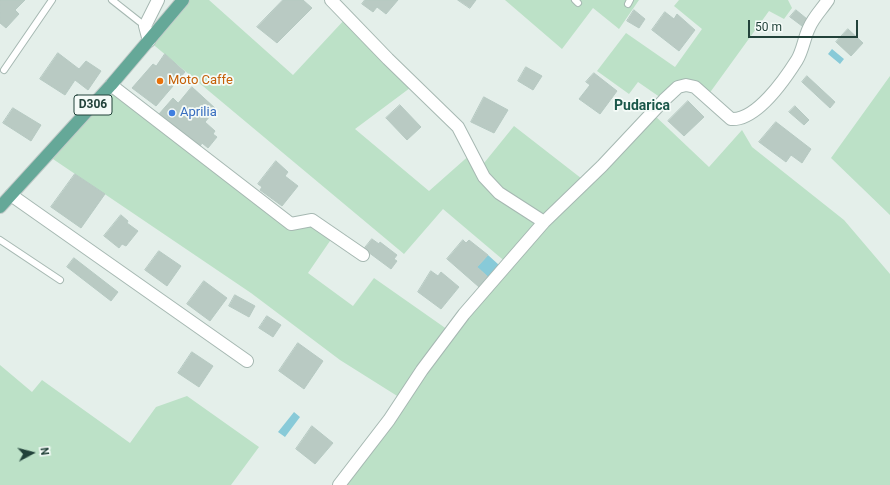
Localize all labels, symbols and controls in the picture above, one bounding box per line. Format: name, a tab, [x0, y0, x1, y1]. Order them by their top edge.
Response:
scale bar	[750, 12, 860, 38]
text: 50 m	[755, 20, 782, 34]
place label: Moto Caffe	[168, 73, 233, 89]
marker: Moto Caffe	[155, 76, 165, 86]
road number: D306	[74, 95, 112, 115]
district label: Pudarica	[614, 98, 670, 114]
place label: Aprilia	[180, 105, 217, 121]
marker: Aprilia	[167, 108, 177, 118]
north arrow	[12, 433, 52, 473]
text: N	[37, 447, 51, 456]

